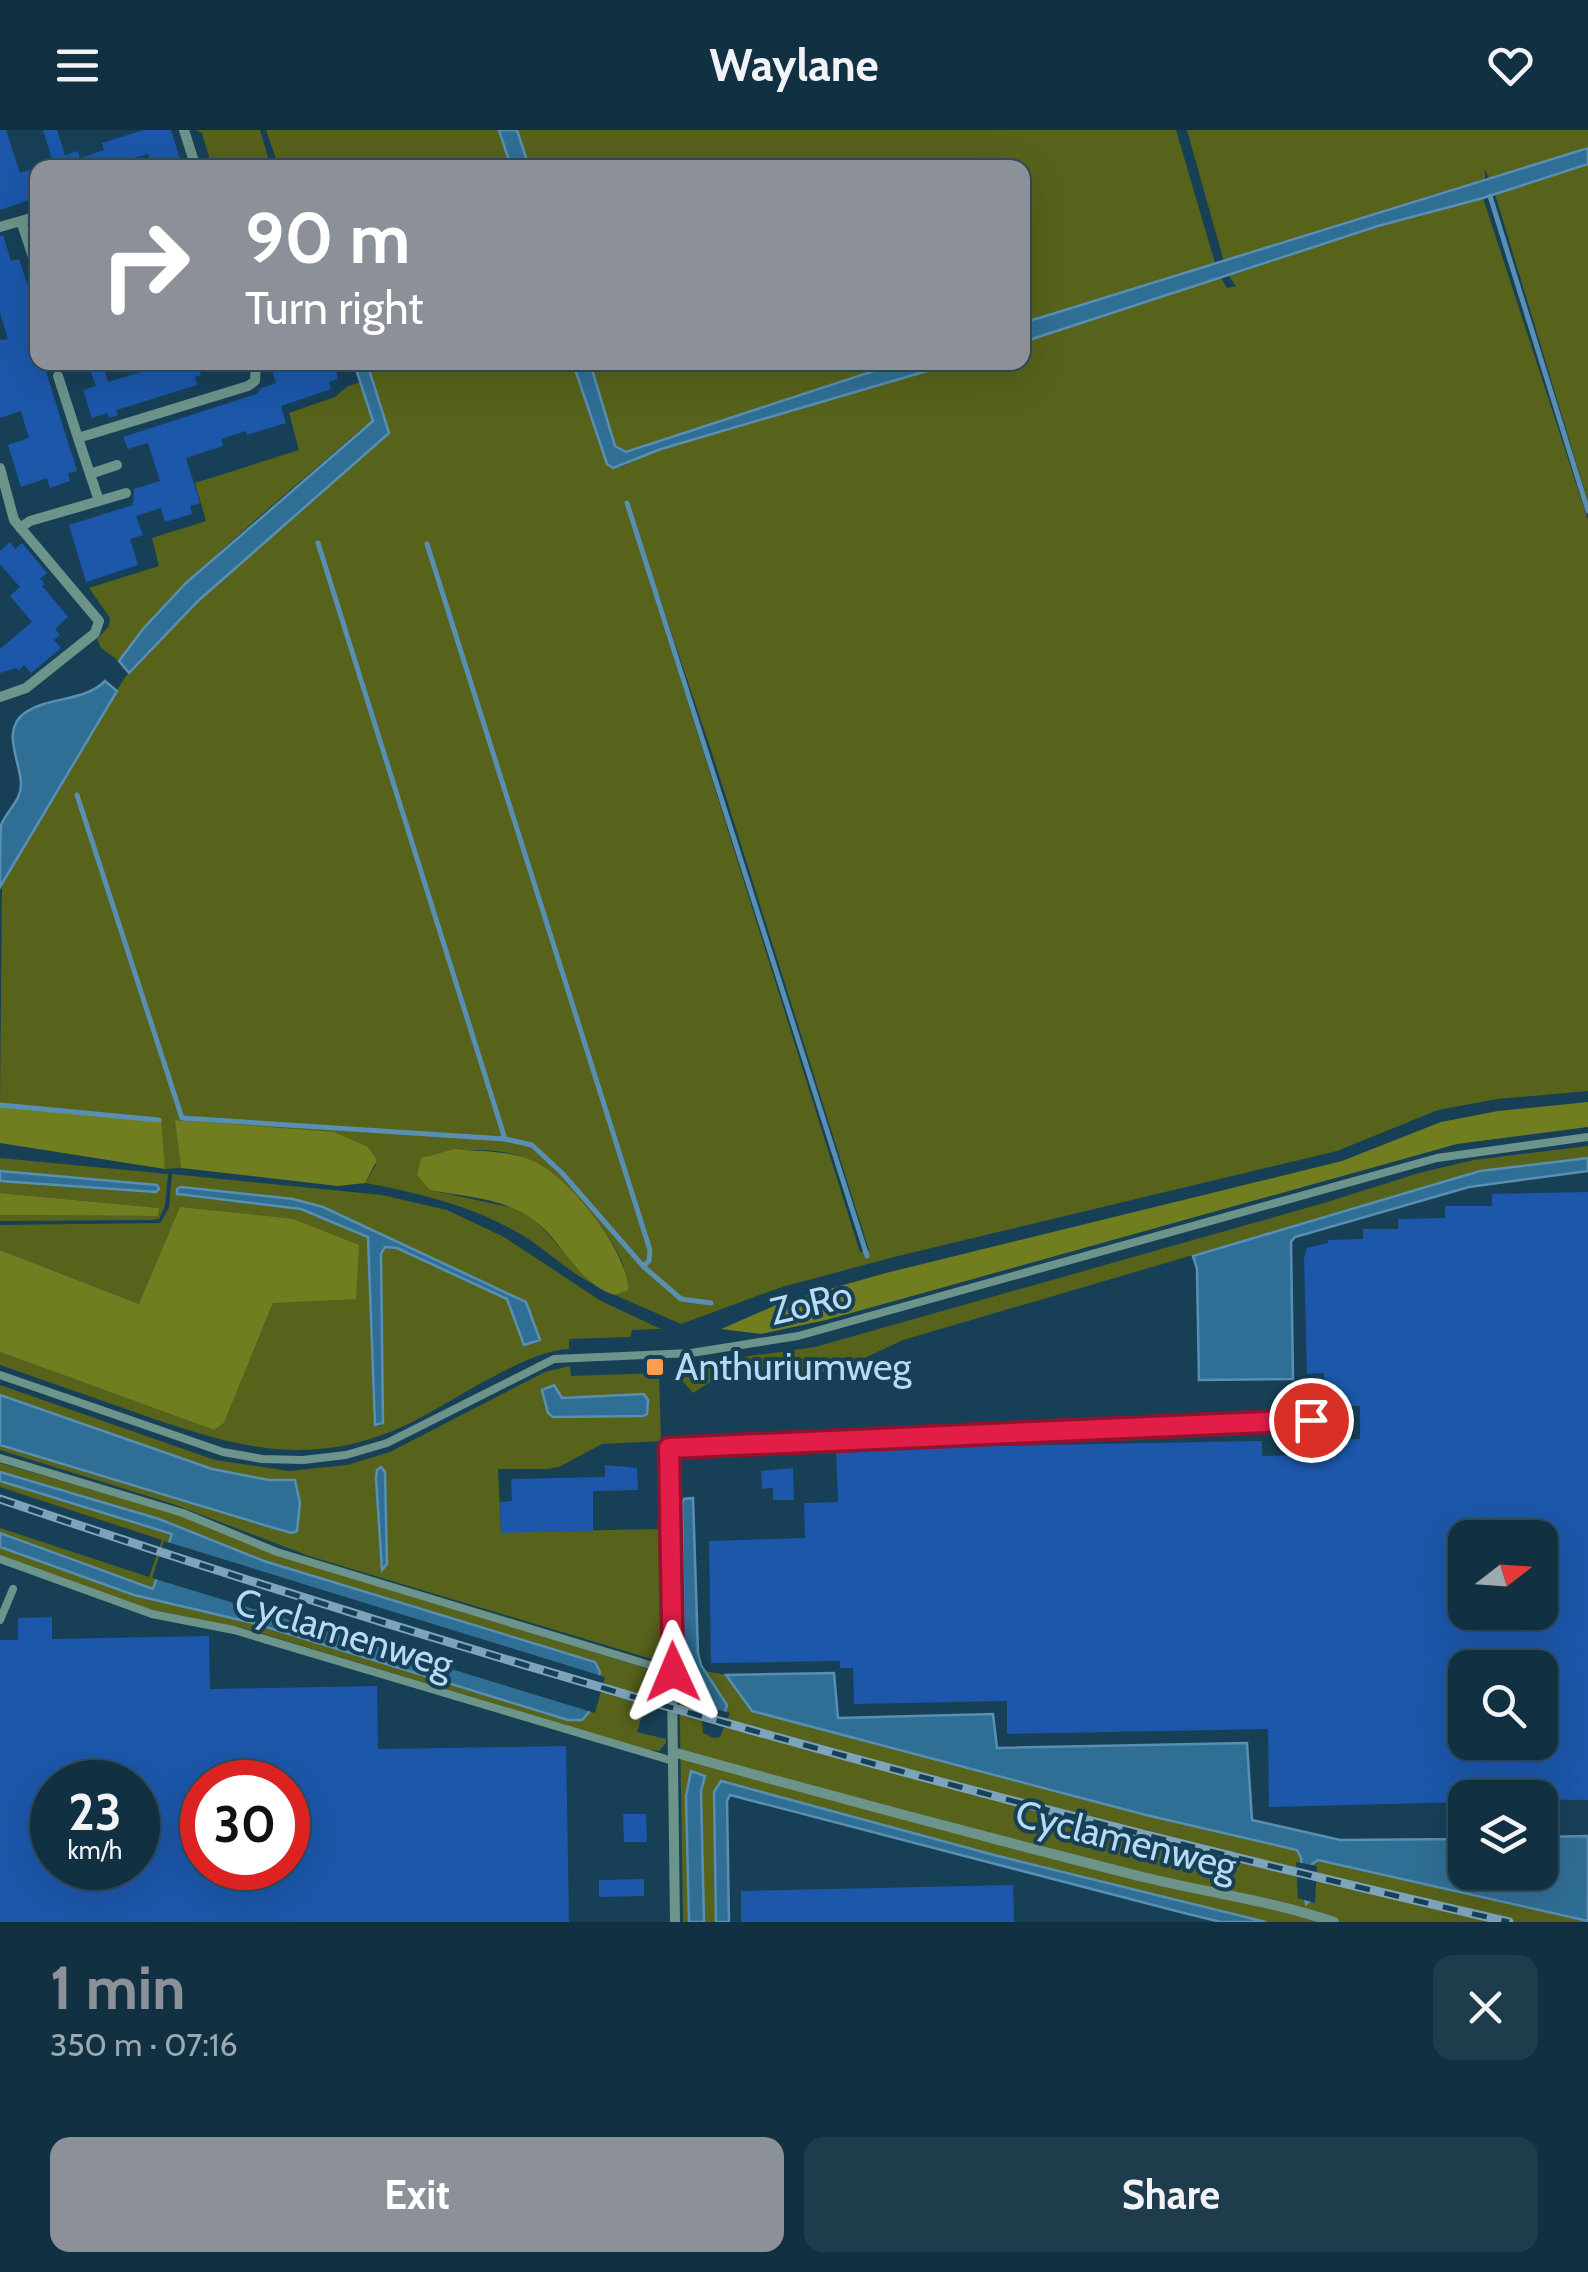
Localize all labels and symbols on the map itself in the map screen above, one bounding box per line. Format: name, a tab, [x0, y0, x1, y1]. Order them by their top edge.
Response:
street label: ZoRo	[765, 1270, 857, 1335]
place label: Anthuriumweg	[675, 1343, 912, 1390]
marker: Anthuriumweg	[644, 1356, 666, 1378]
pin	[1269, 1378, 1354, 1463]
north arrow	[1448, 1520, 1558, 1630]
street label: Cyclamenweg	[229, 1577, 460, 1688]
position arrow	[621, 1620, 725, 1724]
speed limit sign: 30	[180, 1760, 310, 1890]
street label: Cyclamenweg	[1011, 1789, 1242, 1890]

